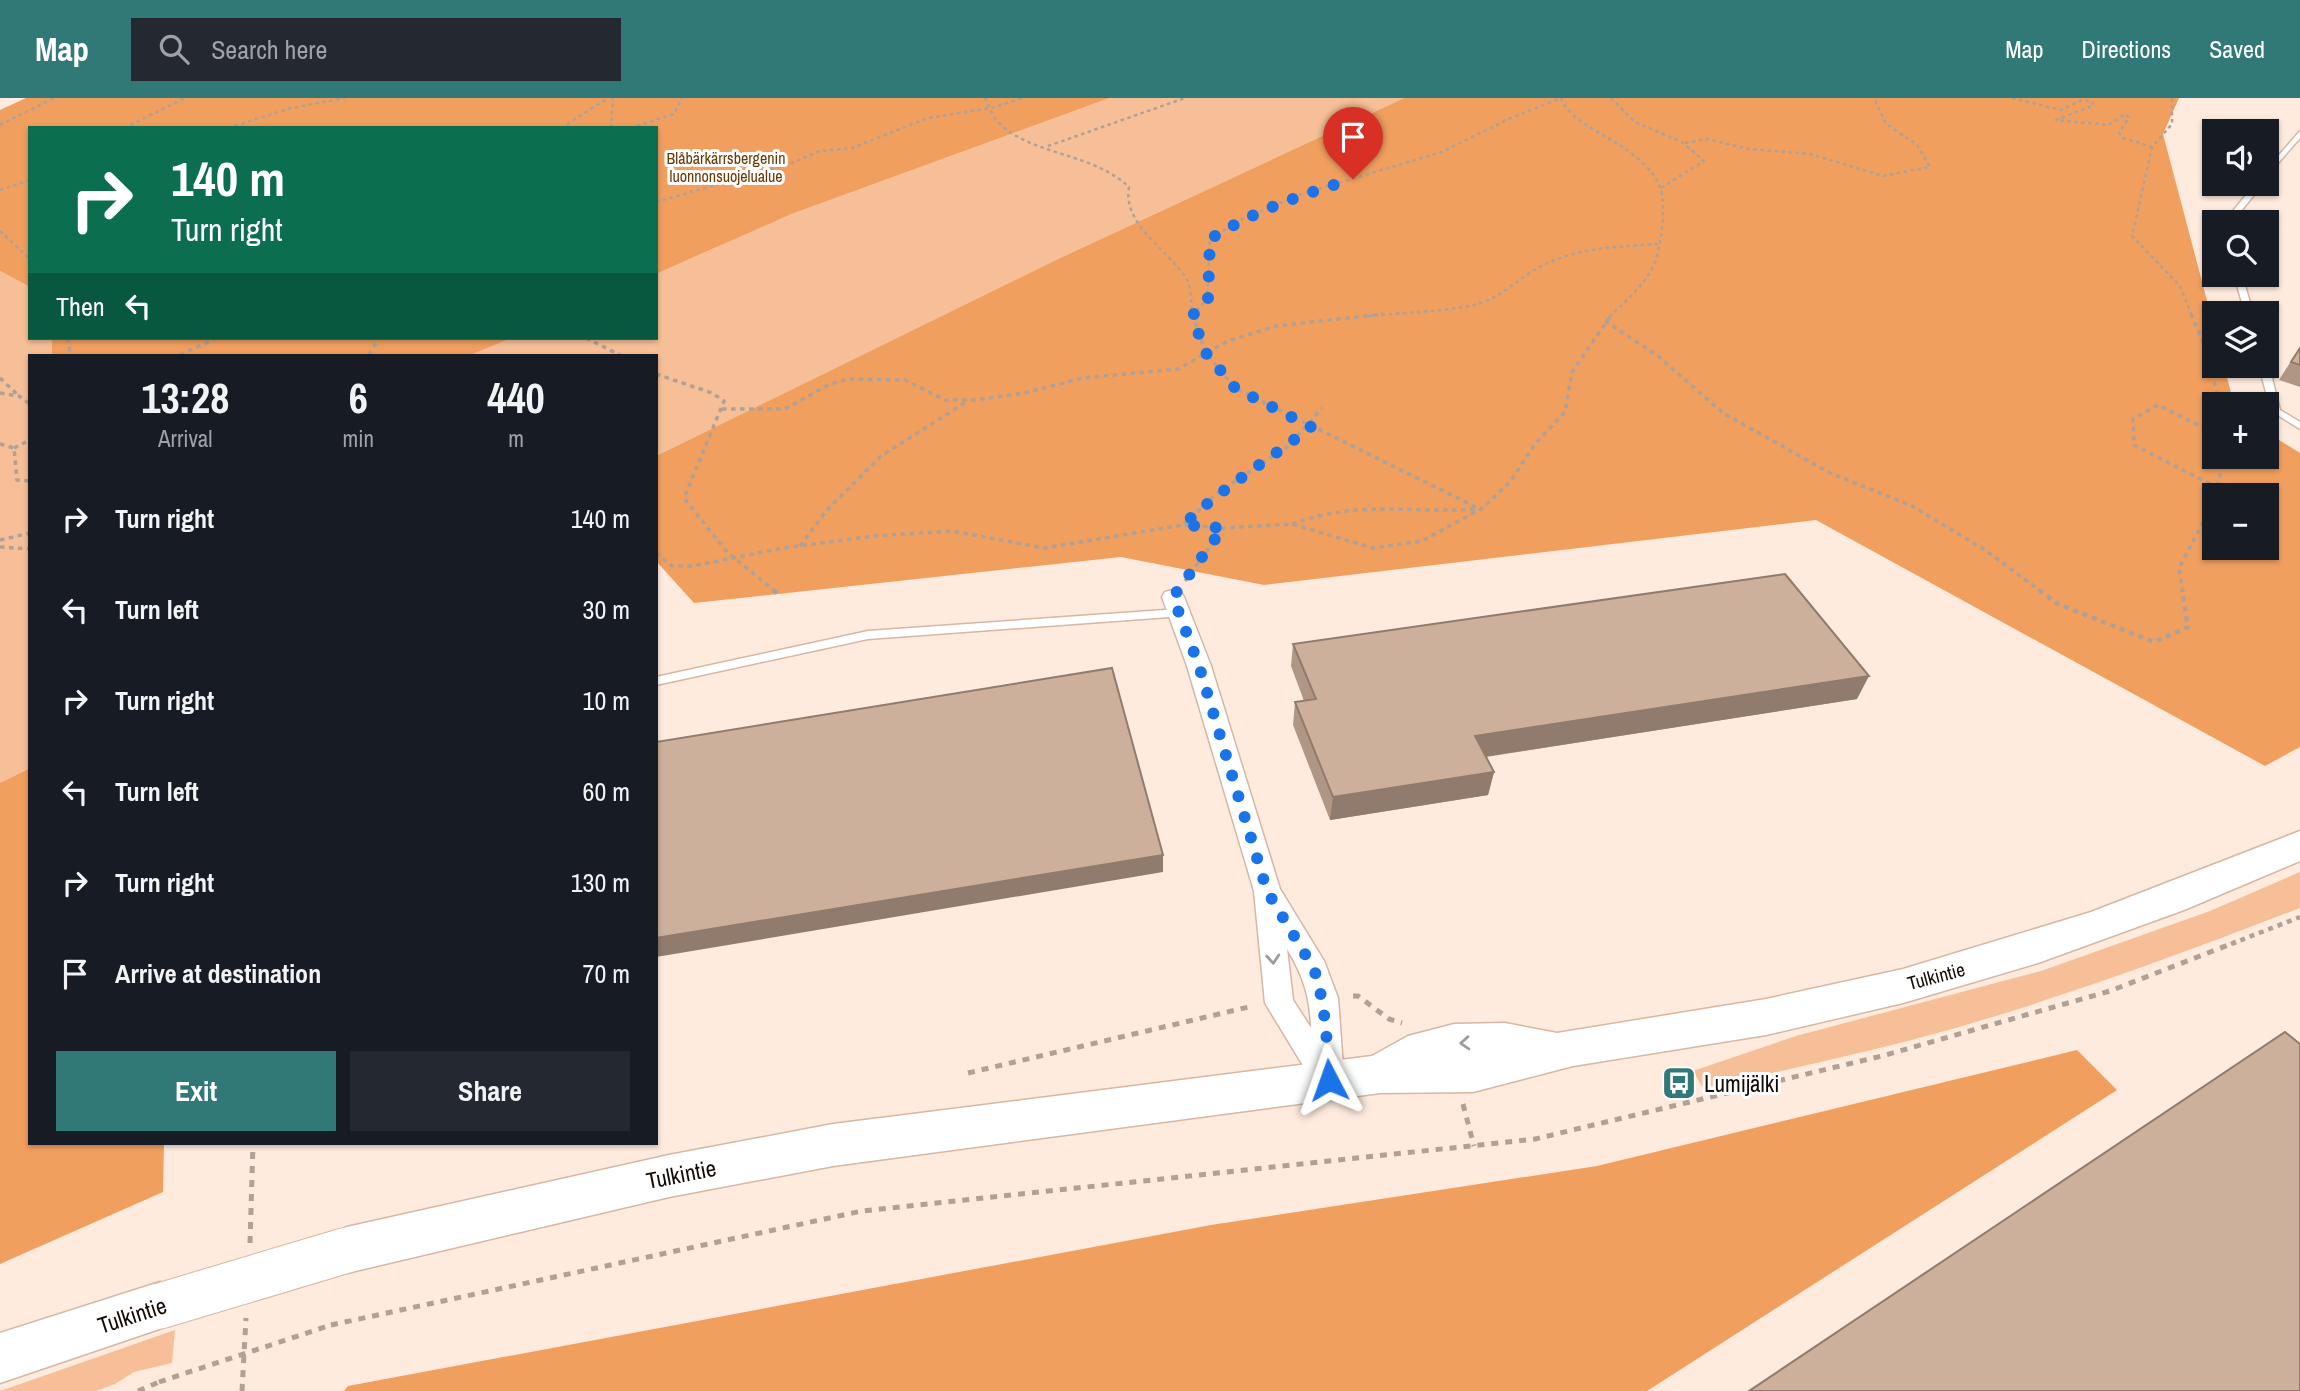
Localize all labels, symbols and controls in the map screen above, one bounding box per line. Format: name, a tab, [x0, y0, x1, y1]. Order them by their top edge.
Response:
search box	[131, 18, 621, 81]
text: Map	[35, 27, 89, 71]
icon: search	[155, 30, 193, 68]
text: Search here	[211, 32, 327, 67]
text: Map	[2005, 33, 2043, 65]
text: Directions	[2081, 33, 2171, 65]
text: Saved	[2209, 33, 2265, 65]
pin	[1323, 107, 1383, 179]
icon: arrive	[1334, 118, 1372, 156]
map controls	[2202, 119, 2279, 560]
button: sound	[2202, 119, 2279, 196]
text: 140 m	[171, 145, 285, 211]
park label: Blåbärkärrsbergenin luonnonsuojelualue	[667, 147, 785, 187]
icon: right	[56, 154, 147, 245]
text: Turn right	[171, 208, 283, 251]
button: search	[2202, 210, 2279, 287]
icon: left	[119, 287, 157, 325]
text: Then	[56, 289, 105, 324]
button: layers	[2202, 301, 2279, 378]
text: 13:28	[141, 370, 229, 426]
text: 6	[349, 370, 368, 426]
text: 440	[487, 370, 545, 426]
button: +	[2202, 392, 2279, 469]
text: Arrival	[158, 423, 213, 454]
text: min	[343, 423, 374, 454]
text: m	[508, 423, 524, 454]
button: −	[2202, 483, 2279, 560]
icon: right	[56, 500, 94, 538]
text: Turn right	[115, 501, 214, 536]
text: 140 m	[571, 501, 630, 536]
icon: left	[56, 591, 94, 629]
text: Turn left	[115, 592, 199, 627]
text: 30 m	[583, 592, 630, 627]
icon: right	[56, 682, 94, 720]
text: Turn right	[115, 683, 214, 718]
text: 10 m	[583, 683, 630, 718]
icon: left	[56, 773, 94, 811]
text: Turn left	[115, 774, 199, 809]
text: 60 m	[583, 774, 630, 809]
icon: right	[56, 864, 94, 902]
text: Turn right	[115, 865, 214, 900]
text: 130 m	[571, 865, 630, 900]
one-way arrow	[1265, 954, 1280, 965]
icon: arrive	[56, 955, 94, 993]
text: Arrive at destination	[115, 956, 321, 991]
text: 70 m	[583, 956, 630, 991]
street label: Tulkintie	[1904, 956, 1968, 996]
one-way arrow	[1460, 1035, 1471, 1050]
position arrow	[1292, 1043, 1366, 1117]
button: Exit	[56, 1051, 336, 1131]
button: Share	[350, 1051, 630, 1131]
bus stop icon: Lumijälki	[1660, 1064, 1698, 1102]
place label: Lumijälki	[1704, 1068, 1779, 1099]
street label: Tulkintie	[643, 1152, 719, 1196]
street label: Tulkintie	[94, 1289, 170, 1341]

